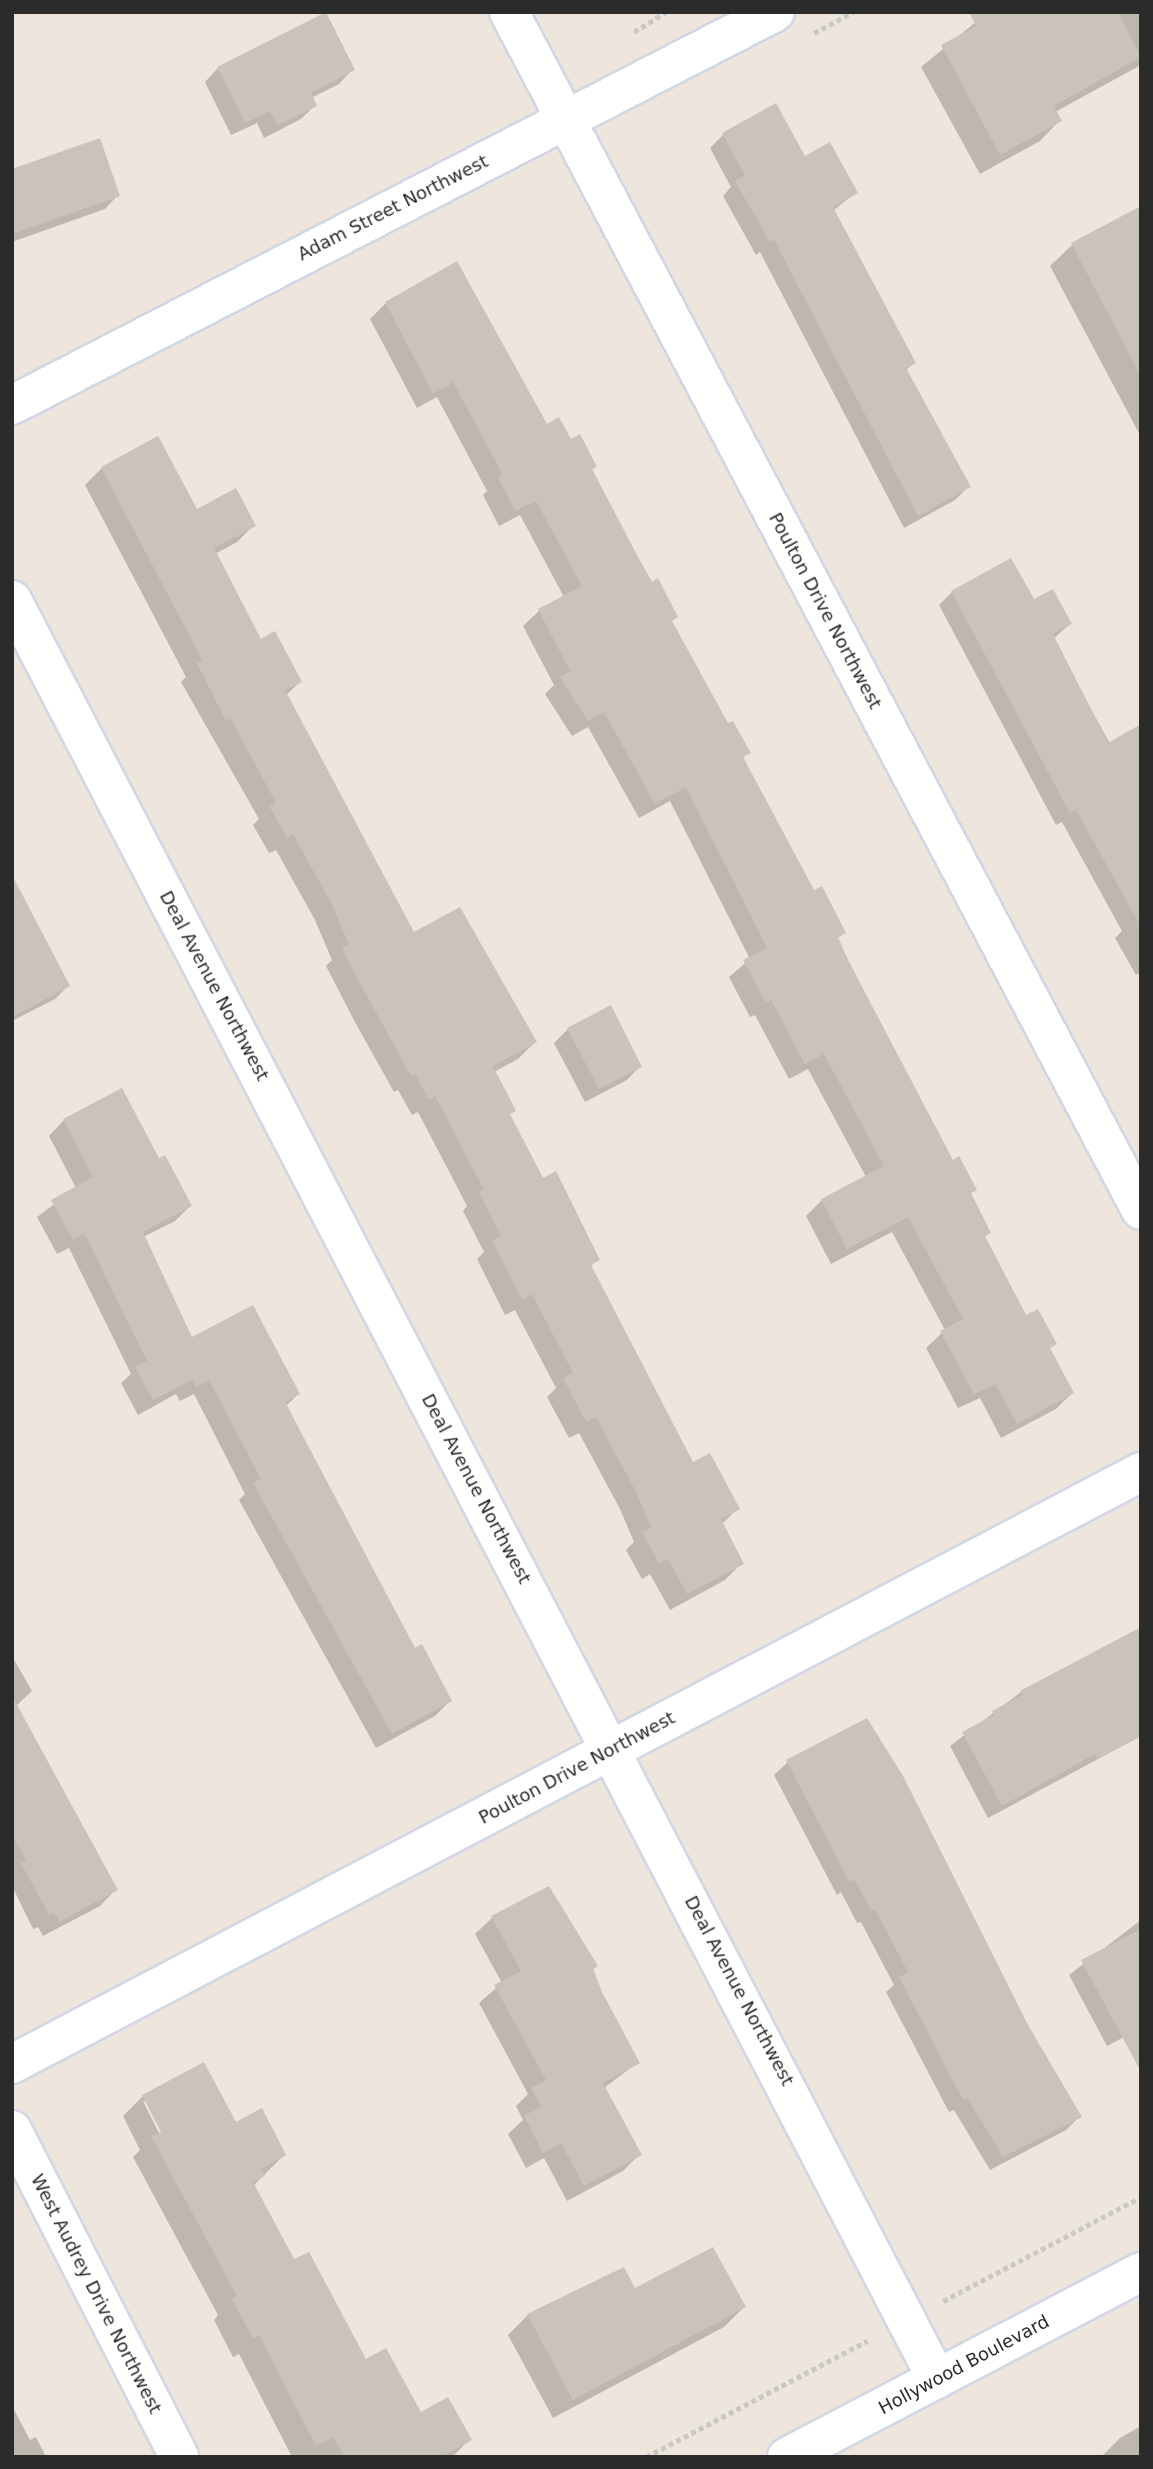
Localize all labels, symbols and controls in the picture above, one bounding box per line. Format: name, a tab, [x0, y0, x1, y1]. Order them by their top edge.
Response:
street label: Adam Street Northwest	[294, 151, 492, 265]
street label: Poulton Drive Northwest	[764, 509, 886, 713]
street label: Deal Avenue Northwest	[155, 887, 273, 1085]
street label: Deal Avenue Northwest	[417, 1390, 535, 1588]
street label: Poulton Drive Northwest	[475, 1707, 679, 1829]
street label: Deal Avenue Northwest	[680, 1892, 798, 2090]
street label: West Audrey Drive Northwest	[26, 2171, 166, 2417]
street label: Hollywood Boulevard	[875, 2311, 1053, 2419]

